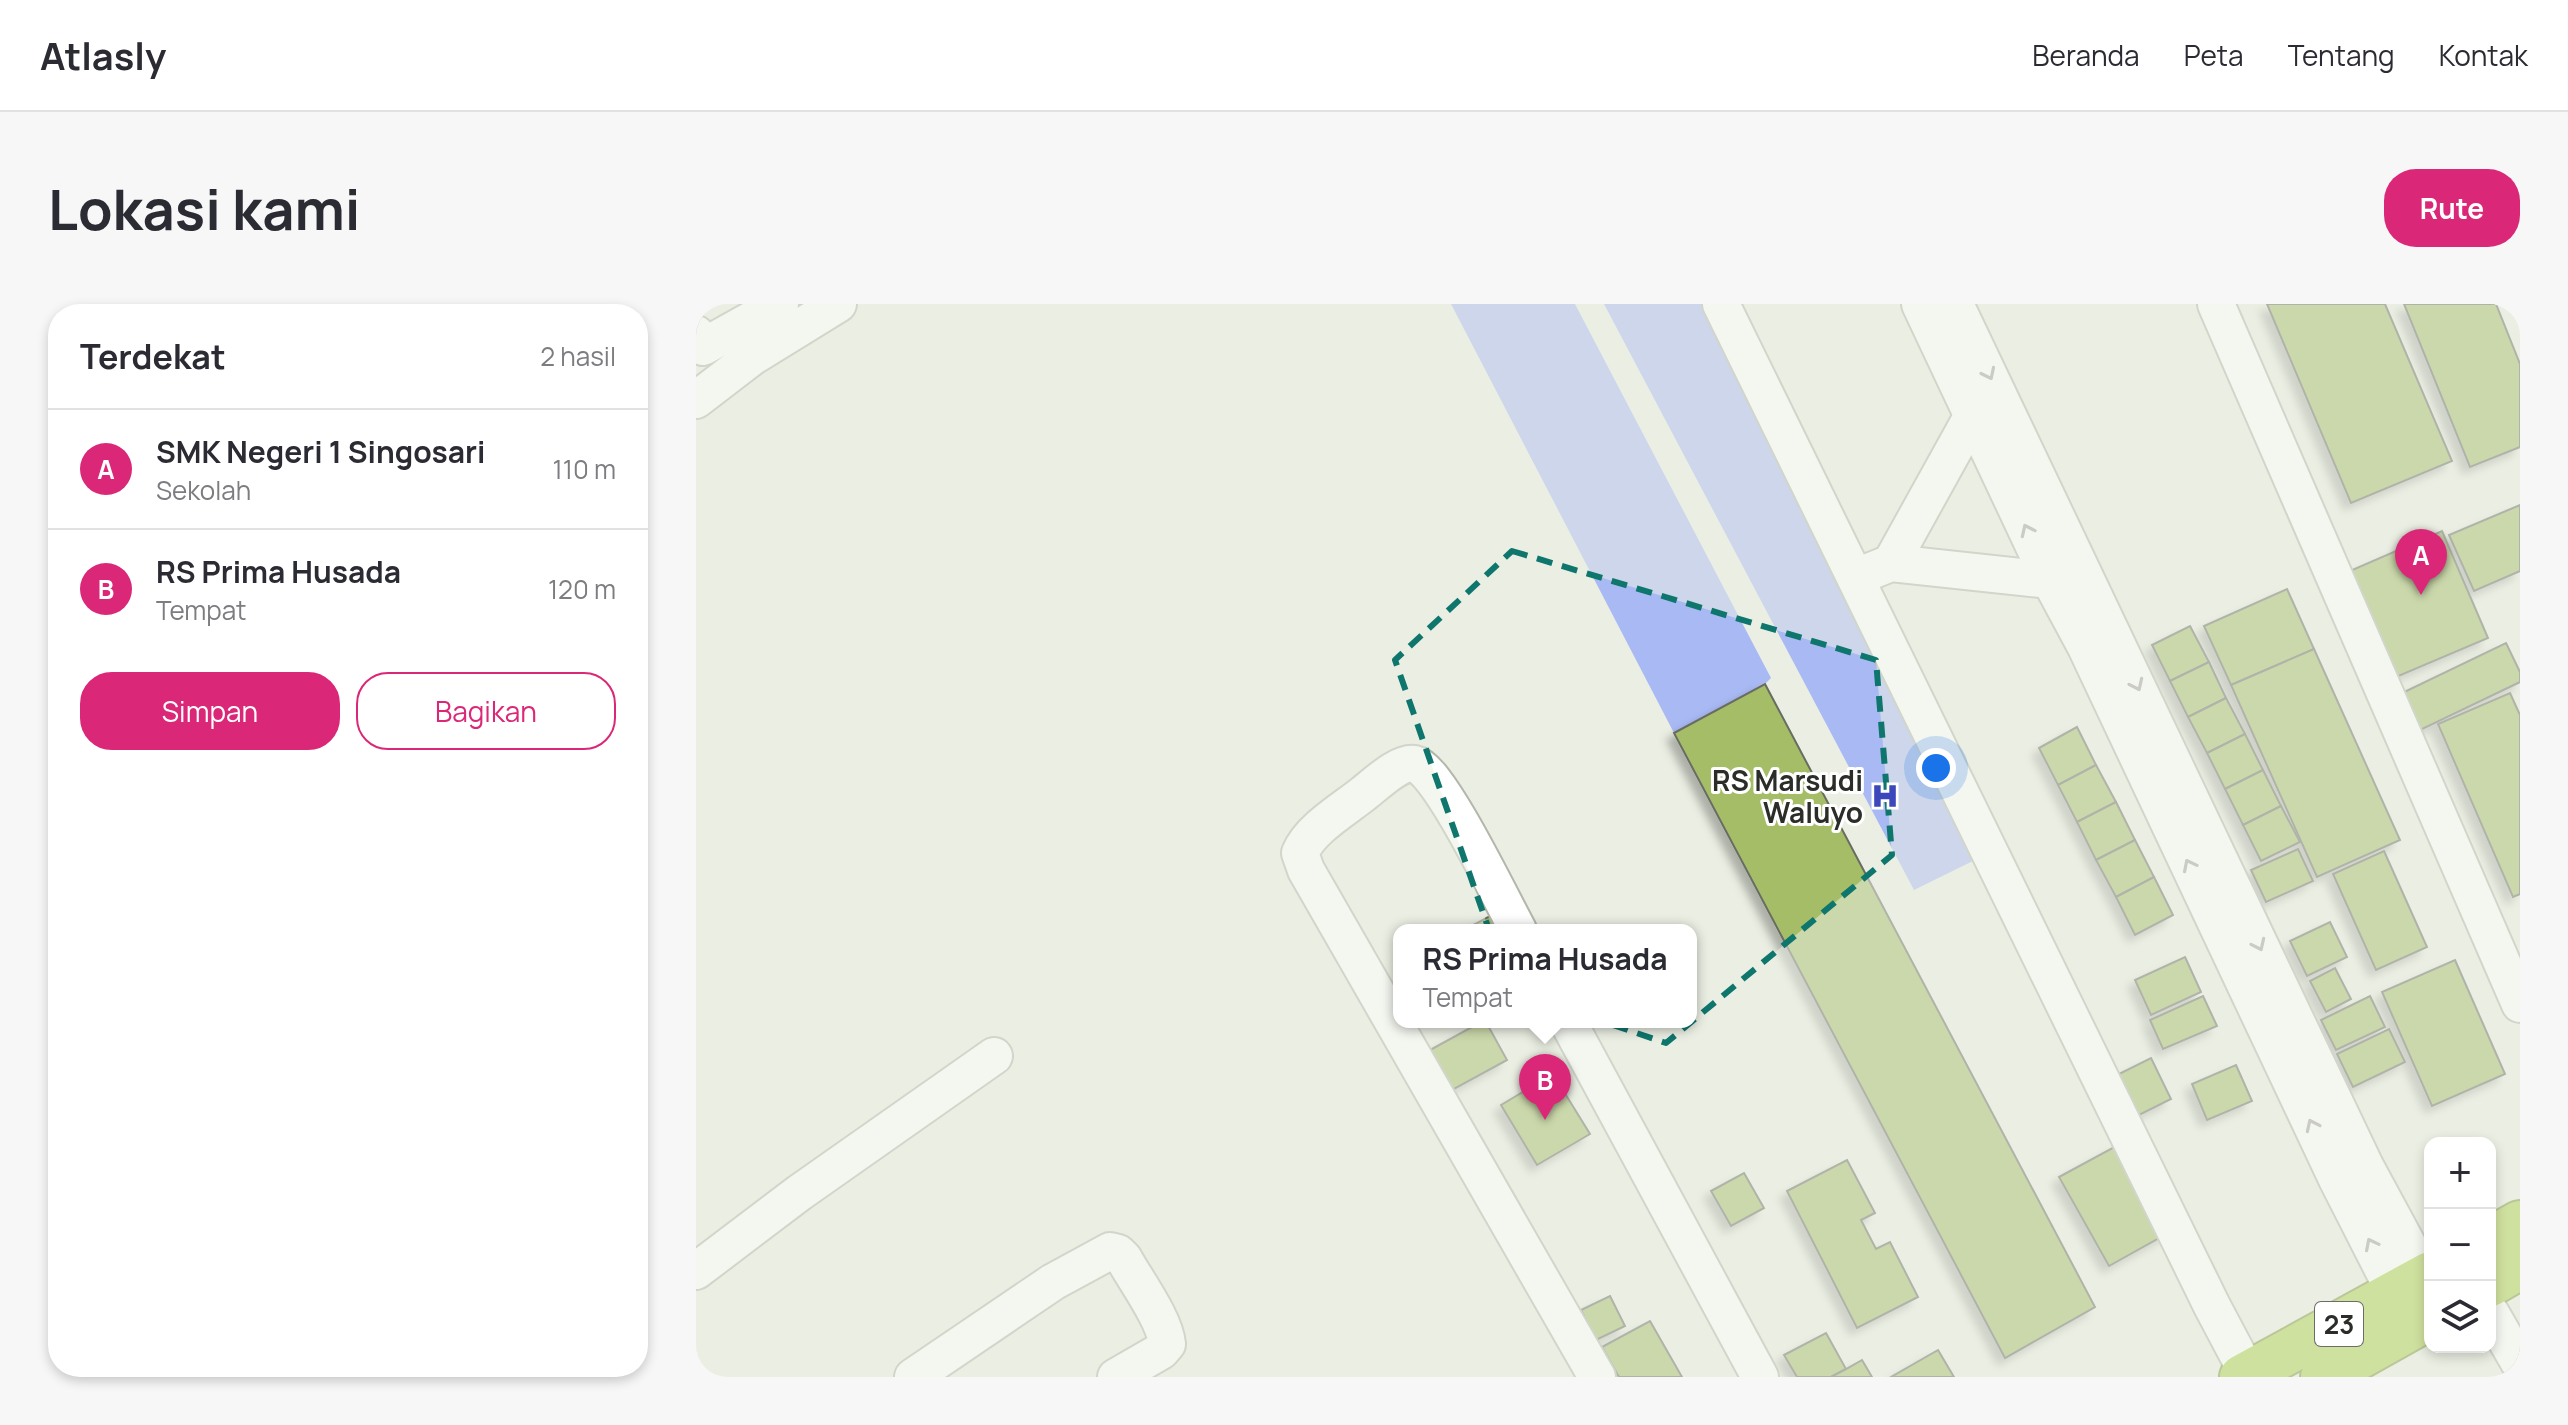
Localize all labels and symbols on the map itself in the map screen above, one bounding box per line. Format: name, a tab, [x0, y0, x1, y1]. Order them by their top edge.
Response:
one-way arrow	[1979, 366, 1995, 381]
one-way arrow	[2021, 524, 2037, 538]
pin: A	[2395, 529, 2447, 595]
one-way arrow	[2127, 677, 2143, 691]
your location	[1916, 748, 1956, 788]
place label: RS Marsudi Waluyo	[1712, 761, 1863, 831]
hospital icon: RS Marsudi Waluyo	[1870, 781, 1900, 811]
one-way arrow	[2183, 858, 2198, 873]
one-way arrow	[2249, 937, 2265, 952]
pin: B	[1519, 1054, 1571, 1120]
one-way arrow	[2305, 1119, 2321, 1134]
one-way arrow	[2365, 1238, 2380, 1252]
road number: 23	[2315, 1302, 2363, 1346]

